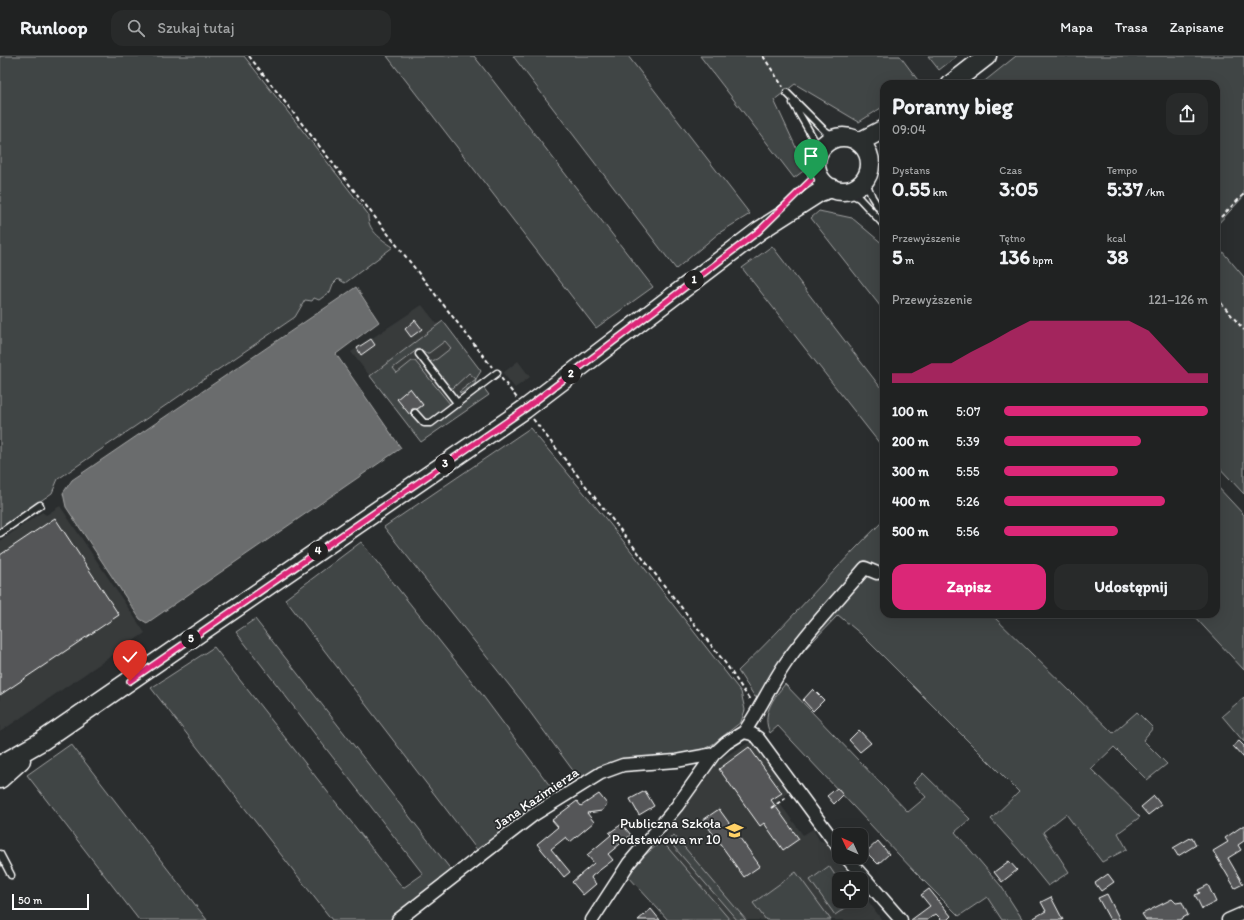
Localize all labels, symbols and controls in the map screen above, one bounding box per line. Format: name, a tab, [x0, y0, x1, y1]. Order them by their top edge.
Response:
search box	[111, 10, 391, 46]
text: Runloop	[20, 16, 87, 39]
icon: search	[125, 17, 147, 39]
text: Szukaj tutaj	[157, 19, 234, 37]
text: Mapa	[1060, 19, 1093, 36]
text: Trasa	[1115, 19, 1148, 36]
text: Zapisane	[1170, 19, 1224, 36]
text: Poranny bieg	[892, 93, 1013, 120]
button: share	[1166, 93, 1208, 135]
text: 09:04	[892, 122, 926, 137]
pin	[794, 139, 828, 180]
icon: arrive	[800, 145, 822, 167]
text: Dystans	[892, 164, 930, 177]
text: Czas	[999, 164, 1022, 177]
text: Tempo	[1107, 164, 1137, 177]
text: 0.55	[892, 177, 930, 201]
text: 3:05	[999, 177, 1038, 201]
text: 5:37	[1107, 177, 1143, 201]
text: km	[930, 186, 947, 199]
text: /km	[1143, 186, 1165, 199]
text: Przewyższenie	[892, 232, 960, 245]
text: Tętno	[999, 232, 1025, 245]
text: kcal	[1107, 232, 1126, 245]
text: 5	[892, 245, 903, 269]
text: 136	[999, 245, 1030, 269]
text: 38	[1107, 245, 1129, 269]
text: m	[903, 254, 914, 267]
text: bpm	[1030, 254, 1053, 267]
pin: 1	[684, 270, 704, 290]
text: 1	[691, 273, 697, 286]
text: Przewyższenie	[892, 292, 973, 307]
text: 121–126 m	[1148, 292, 1208, 307]
pin: 2	[561, 364, 581, 384]
text: 2	[568, 367, 574, 380]
text: 100 m	[892, 404, 928, 419]
text: 5:07	[956, 404, 980, 419]
text: 200 m	[892, 434, 929, 449]
text: 5:39	[956, 434, 980, 449]
pin: 3	[435, 454, 455, 474]
text: 3	[442, 457, 448, 470]
text: 300 m	[892, 464, 929, 479]
text: 5:55	[956, 464, 980, 479]
text: 400 m	[892, 494, 930, 509]
text: 5:26	[956, 494, 980, 509]
text: 500 m	[892, 524, 929, 539]
text: 5:56	[956, 524, 980, 539]
pin: 4	[308, 541, 328, 561]
text: 4	[315, 544, 321, 557]
button: Zapisz	[892, 564, 1046, 610]
button: Udostępnij	[1054, 564, 1208, 610]
pin: 5	[181, 629, 201, 649]
text: 5	[188, 632, 194, 645]
pin	[113, 640, 147, 681]
icon: check	[119, 646, 141, 668]
street label: Jana Kazimierza	[490, 763, 583, 833]
place label: Publiczna Szkoła Podstawowa nr 10	[612, 815, 721, 848]
school or university icon: Publiczna Szkoła Podstawowa nr 10	[724, 821, 744, 841]
north arrow	[832, 828, 868, 864]
map controls	[832, 828, 868, 908]
button: locate	[832, 872, 868, 908]
scale bar	[12, 892, 89, 911]
text: 50 m	[18, 894, 42, 907]

